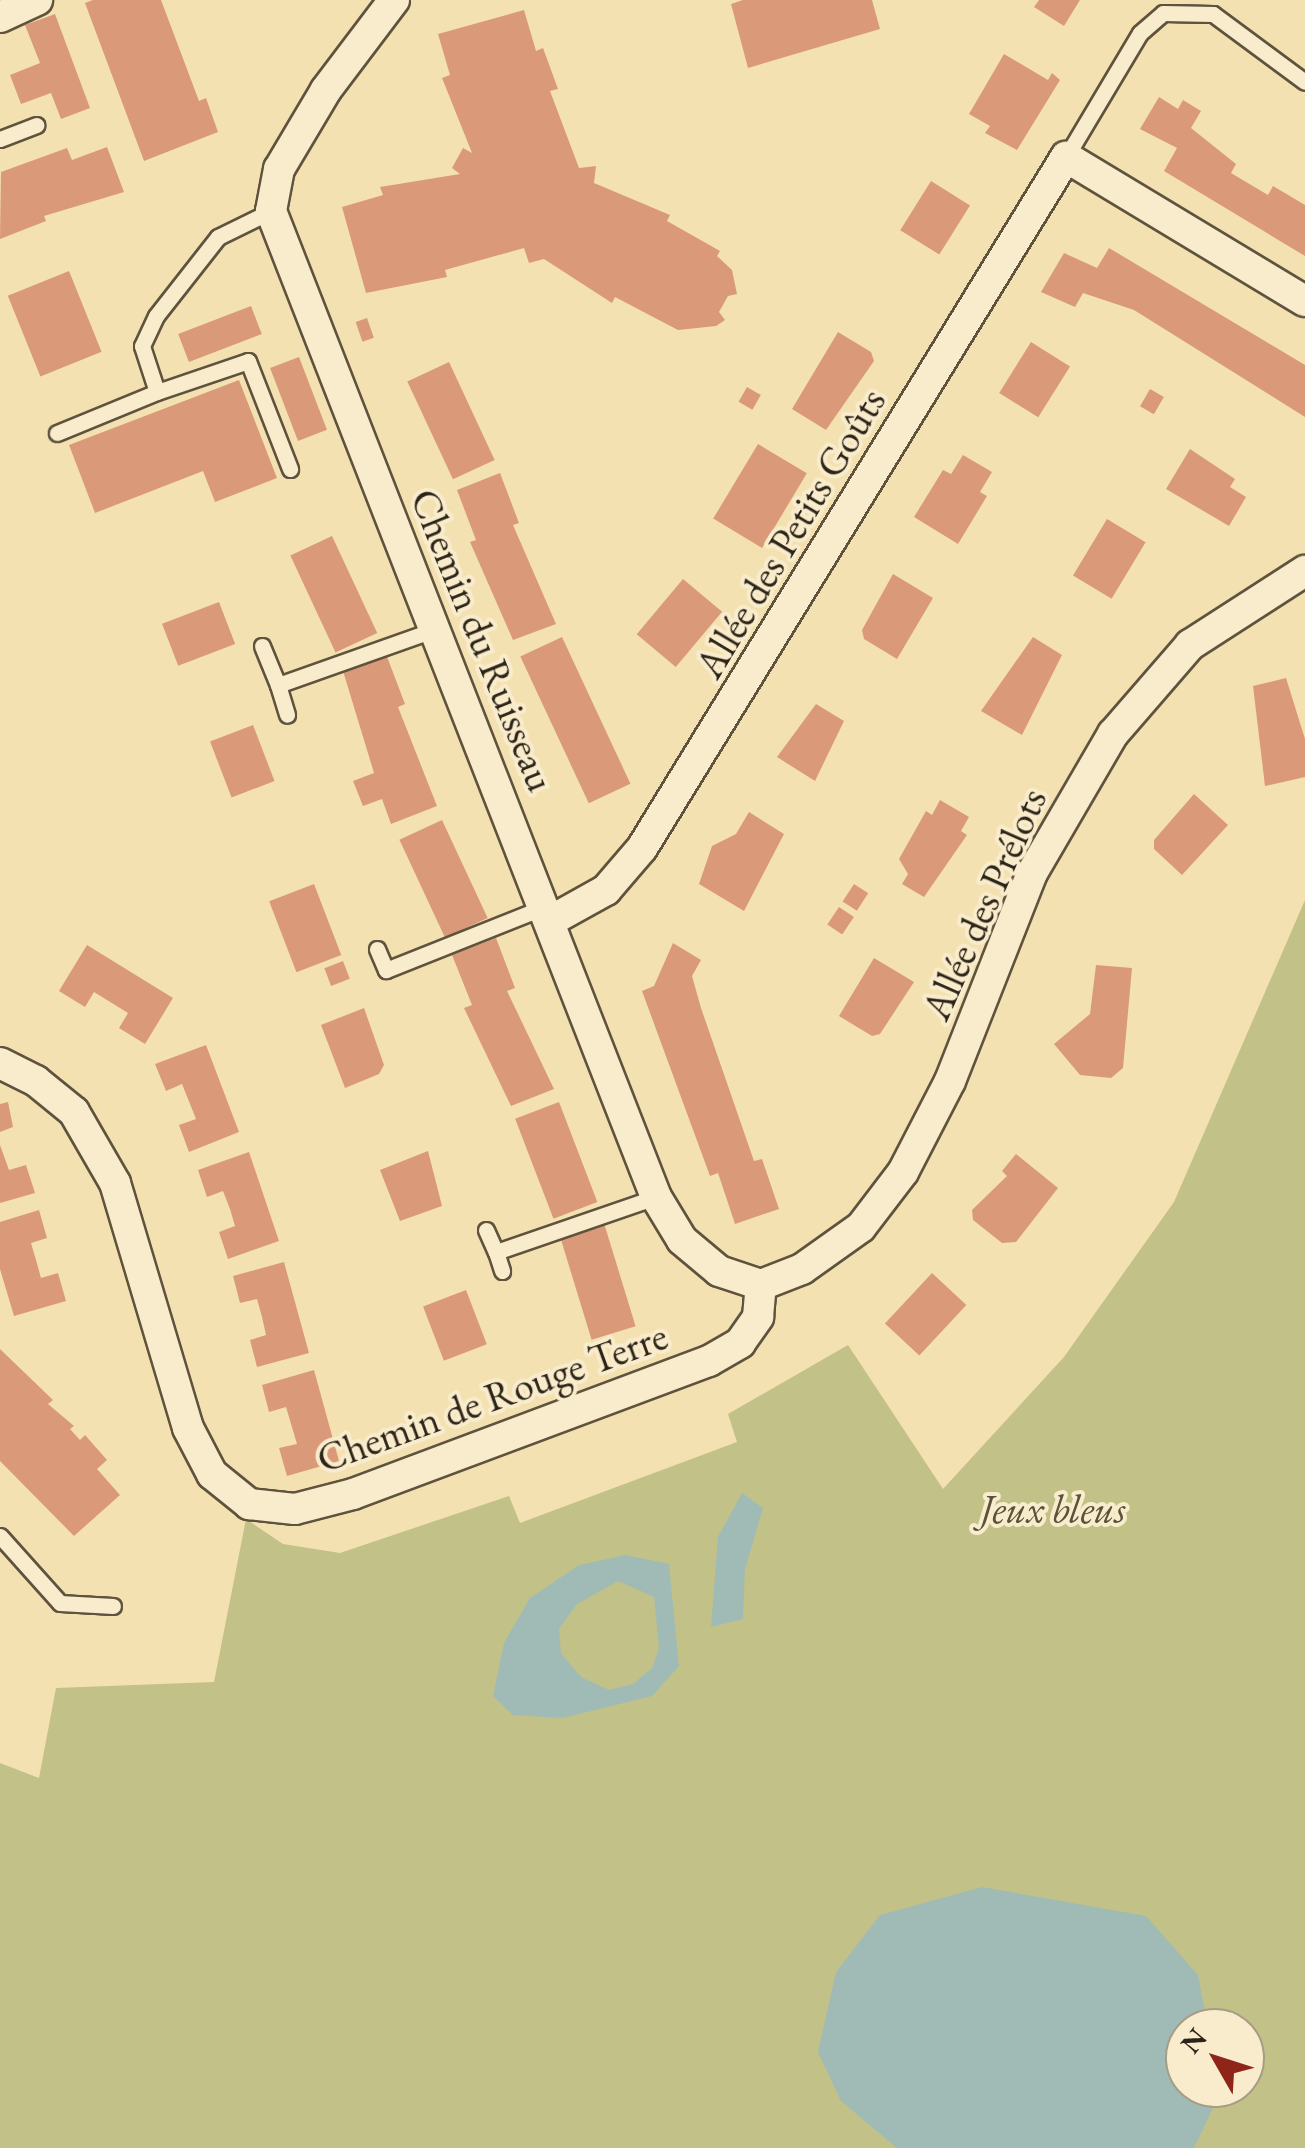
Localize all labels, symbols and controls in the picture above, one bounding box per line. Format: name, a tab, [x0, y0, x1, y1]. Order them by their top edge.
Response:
street label: Allée des Petits Goûts	[685, 379, 895, 687]
street label: Chemin du Ruisseau	[400, 482, 566, 798]
street label: Allée des Prélots	[912, 781, 1056, 1027]
street label: Chemin de Rouge Terre	[310, 1311, 674, 1483]
park label: Jeux bleus	[981, 1485, 1125, 1533]
north arrow	[1165, 2008, 1265, 2108]
text: N	[1172, 2020, 1214, 2061]

